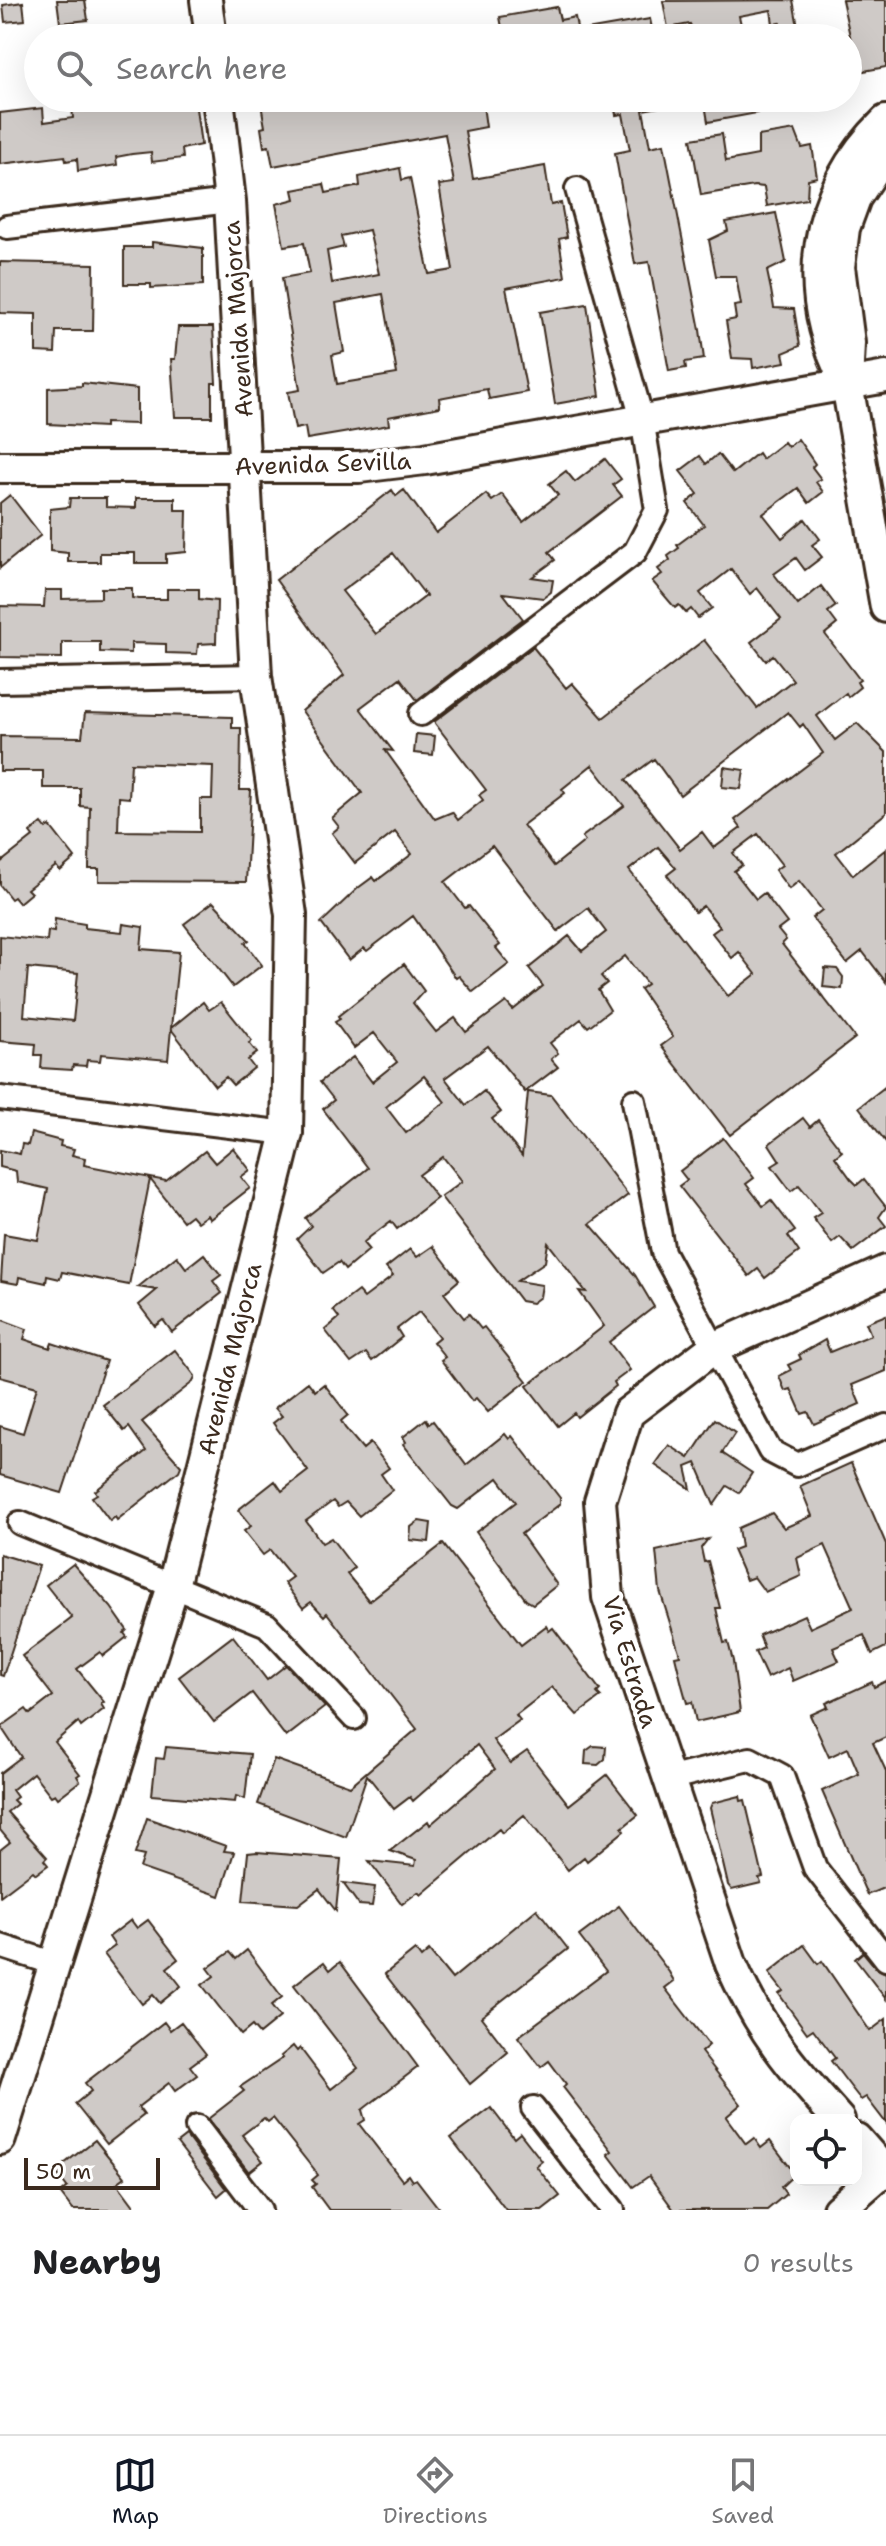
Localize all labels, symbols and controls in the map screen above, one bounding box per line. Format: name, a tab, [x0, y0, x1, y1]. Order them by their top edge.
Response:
search box	[24, 24, 862, 112]
icon: search	[52, 46, 96, 90]
text: Search here	[116, 48, 287, 89]
street label: Avenida Majorca	[215, 220, 261, 418]
street label: Avenida Sevilla	[234, 445, 412, 483]
street label: Avenida Majorca	[191, 1259, 269, 1458]
street label: Via Estrada	[595, 1592, 665, 1732]
map controls	[790, 2114, 862, 2186]
button: locate	[790, 2114, 862, 2186]
scale bar	[24, 2154, 160, 2190]
text: 50 m	[36, 2157, 91, 2186]
text: Nearby	[32, 2239, 162, 2285]
text: 0 results	[742, 2245, 854, 2280]
tab: Map	[112, 2453, 159, 2530]
tab: Directions	[383, 2453, 488, 2530]
tab: Saved	[712, 2453, 774, 2530]

